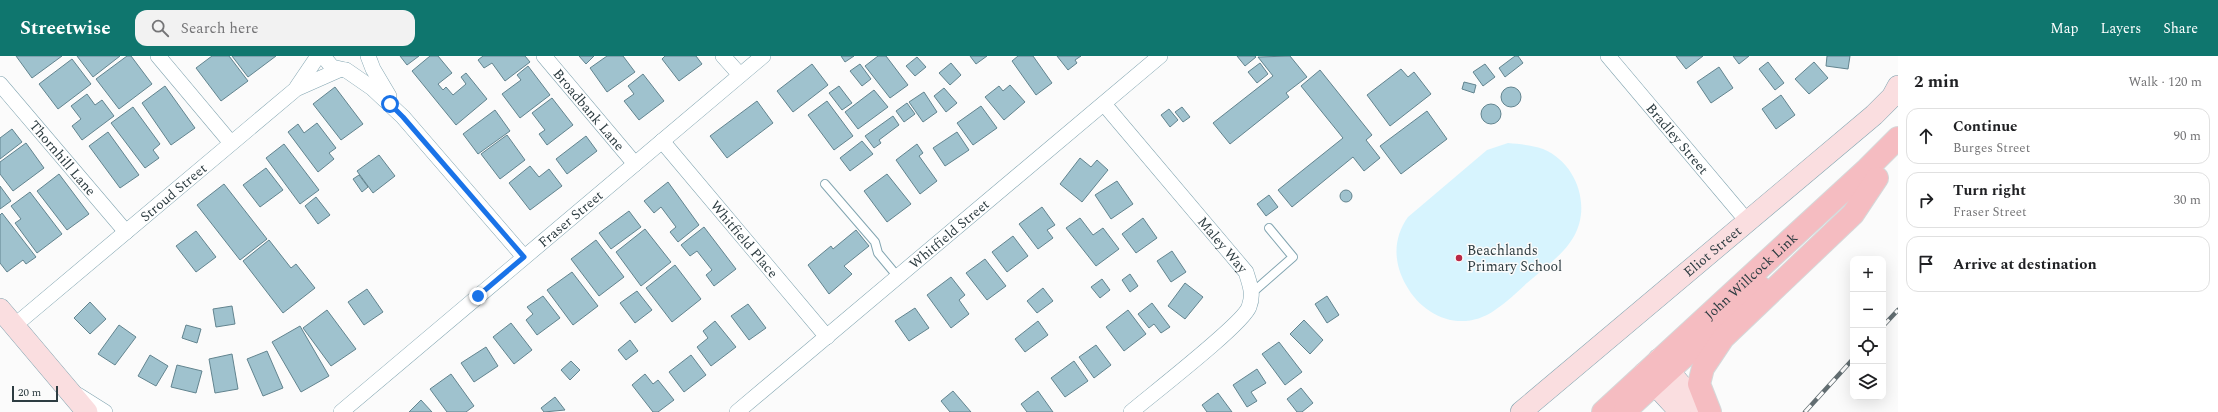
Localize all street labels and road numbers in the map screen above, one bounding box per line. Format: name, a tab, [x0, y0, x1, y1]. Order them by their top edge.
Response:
street label: Broadbank Lane	[548, 64, 630, 155]
street label: Bradley Street	[1641, 98, 1714, 179]
street label: Thornhill Lane	[24, 115, 101, 201]
street label: Stroud Street	[135, 158, 211, 227]
street label: Fraser Street	[533, 185, 607, 252]
street label: Whitfield Street	[904, 194, 994, 274]
street label: Whitfield Place	[705, 195, 784, 283]
street label: Maley Way	[1193, 212, 1254, 278]
street label: Eliot Street	[1679, 220, 1746, 282]
street label: John Willcock Link	[1699, 227, 1802, 324]

